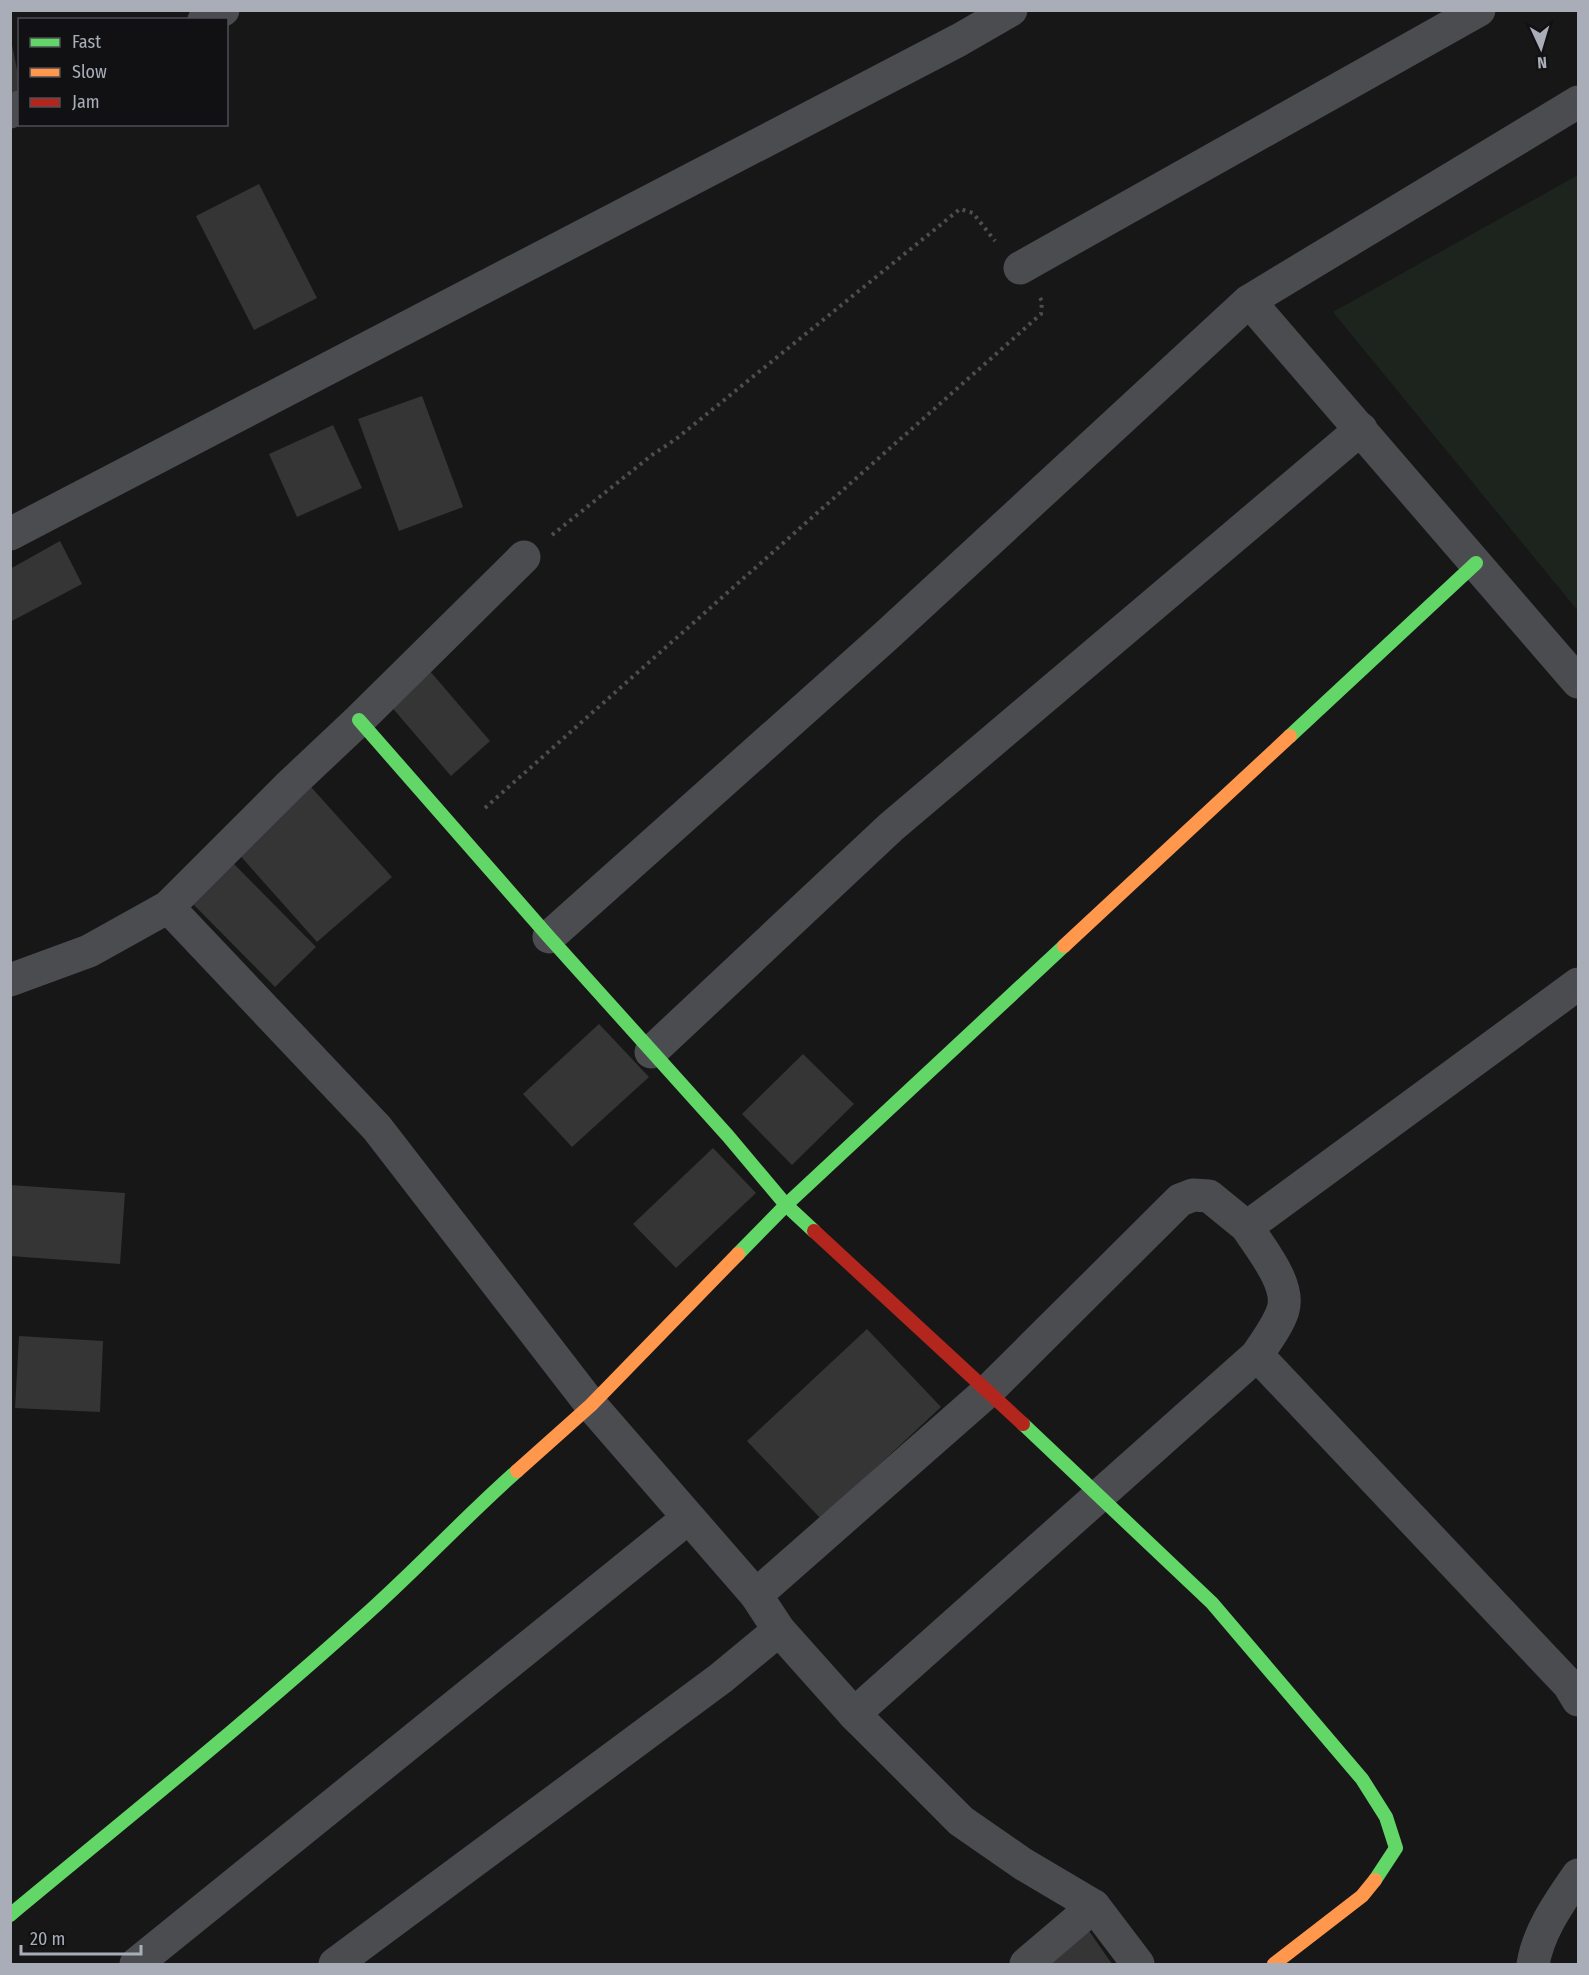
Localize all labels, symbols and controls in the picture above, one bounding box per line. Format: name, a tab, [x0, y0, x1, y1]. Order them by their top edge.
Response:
legend	[18, 18, 228, 126]
north arrow	[1511, 18, 1571, 78]
text: Fast	[72, 31, 101, 53]
text: N	[1537, 53, 1547, 72]
text: Slow	[72, 61, 107, 83]
text: Jam	[72, 91, 100, 113]
scale bar	[21, 1918, 141, 1956]
text: 20 m	[30, 1928, 65, 1950]

